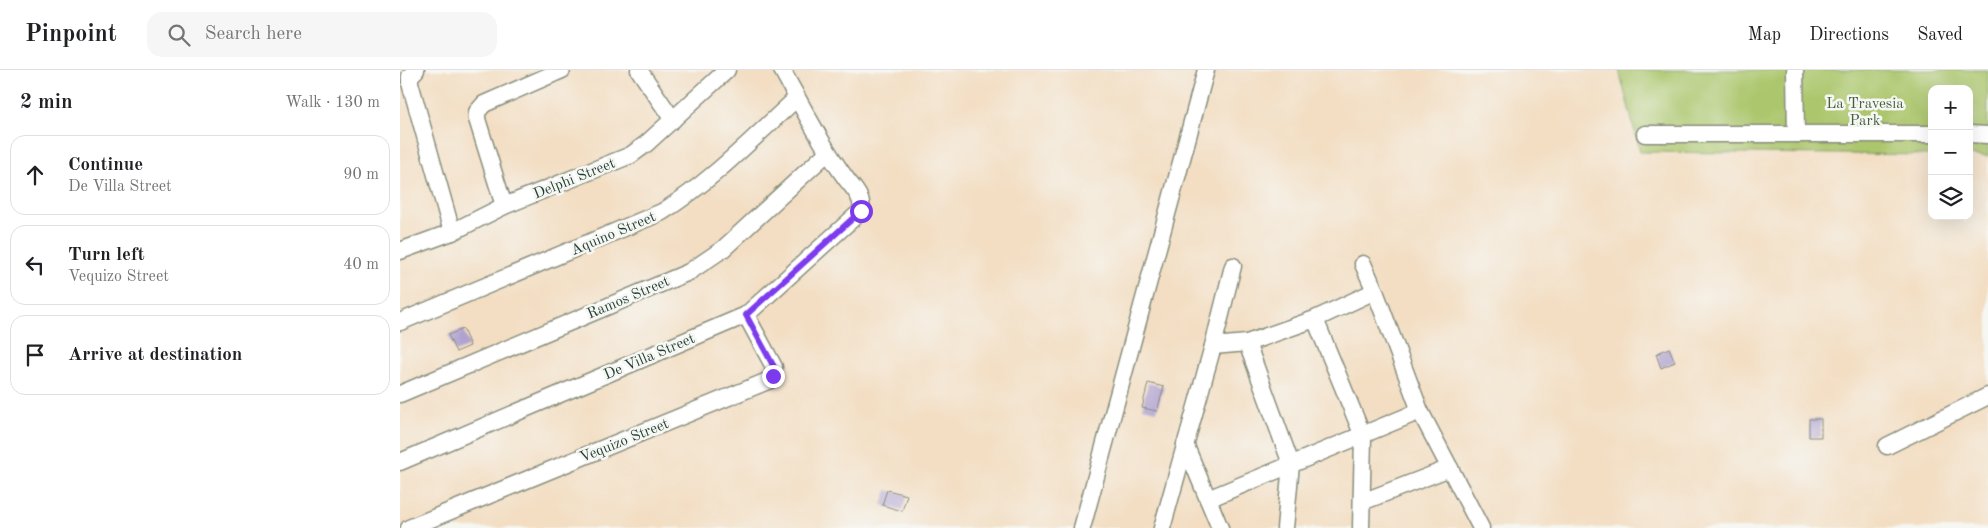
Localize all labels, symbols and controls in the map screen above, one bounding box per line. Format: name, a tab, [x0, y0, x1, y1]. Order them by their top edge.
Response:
search box	[147, 12, 497, 57]
icon: search	[165, 21, 193, 49]
text: Pinpoint	[25, 23, 117, 47]
text: Search here	[205, 25, 302, 44]
text: Map	[1748, 26, 1781, 44]
text: Directions	[1809, 26, 1889, 44]
text: Saved	[1917, 26, 1963, 44]
map controls	[1928, 85, 1973, 220]
button: +	[1928, 85, 1973, 130]
text: 2 min	[20, 92, 73, 113]
text: Walk · 130 m	[285, 95, 380, 111]
park label: La Travesia Park	[1826, 97, 1904, 129]
button: −	[1928, 130, 1973, 175]
text: Continue	[68, 156, 143, 175]
street label: Delphi Street	[532, 156, 618, 203]
icon: ahead	[21, 161, 49, 189]
text: 90 m	[343, 167, 379, 183]
button: layers	[1928, 175, 1973, 220]
text: De Villa Street	[68, 179, 172, 195]
route start	[850, 200, 873, 223]
street label: Aquino Street	[569, 210, 658, 259]
text: Turn left	[68, 246, 145, 265]
icon: left	[21, 251, 49, 279]
text: 40 m	[343, 257, 379, 273]
text: Vequizo Street	[68, 269, 169, 285]
street label: Ramos Street	[585, 274, 672, 322]
street label: De Villa Street	[602, 331, 697, 383]
icon: arrive	[21, 341, 49, 369]
text: Arrive at destination	[68, 346, 242, 365]
route end	[762, 365, 785, 388]
street label: Vequizo Street	[578, 417, 671, 466]

